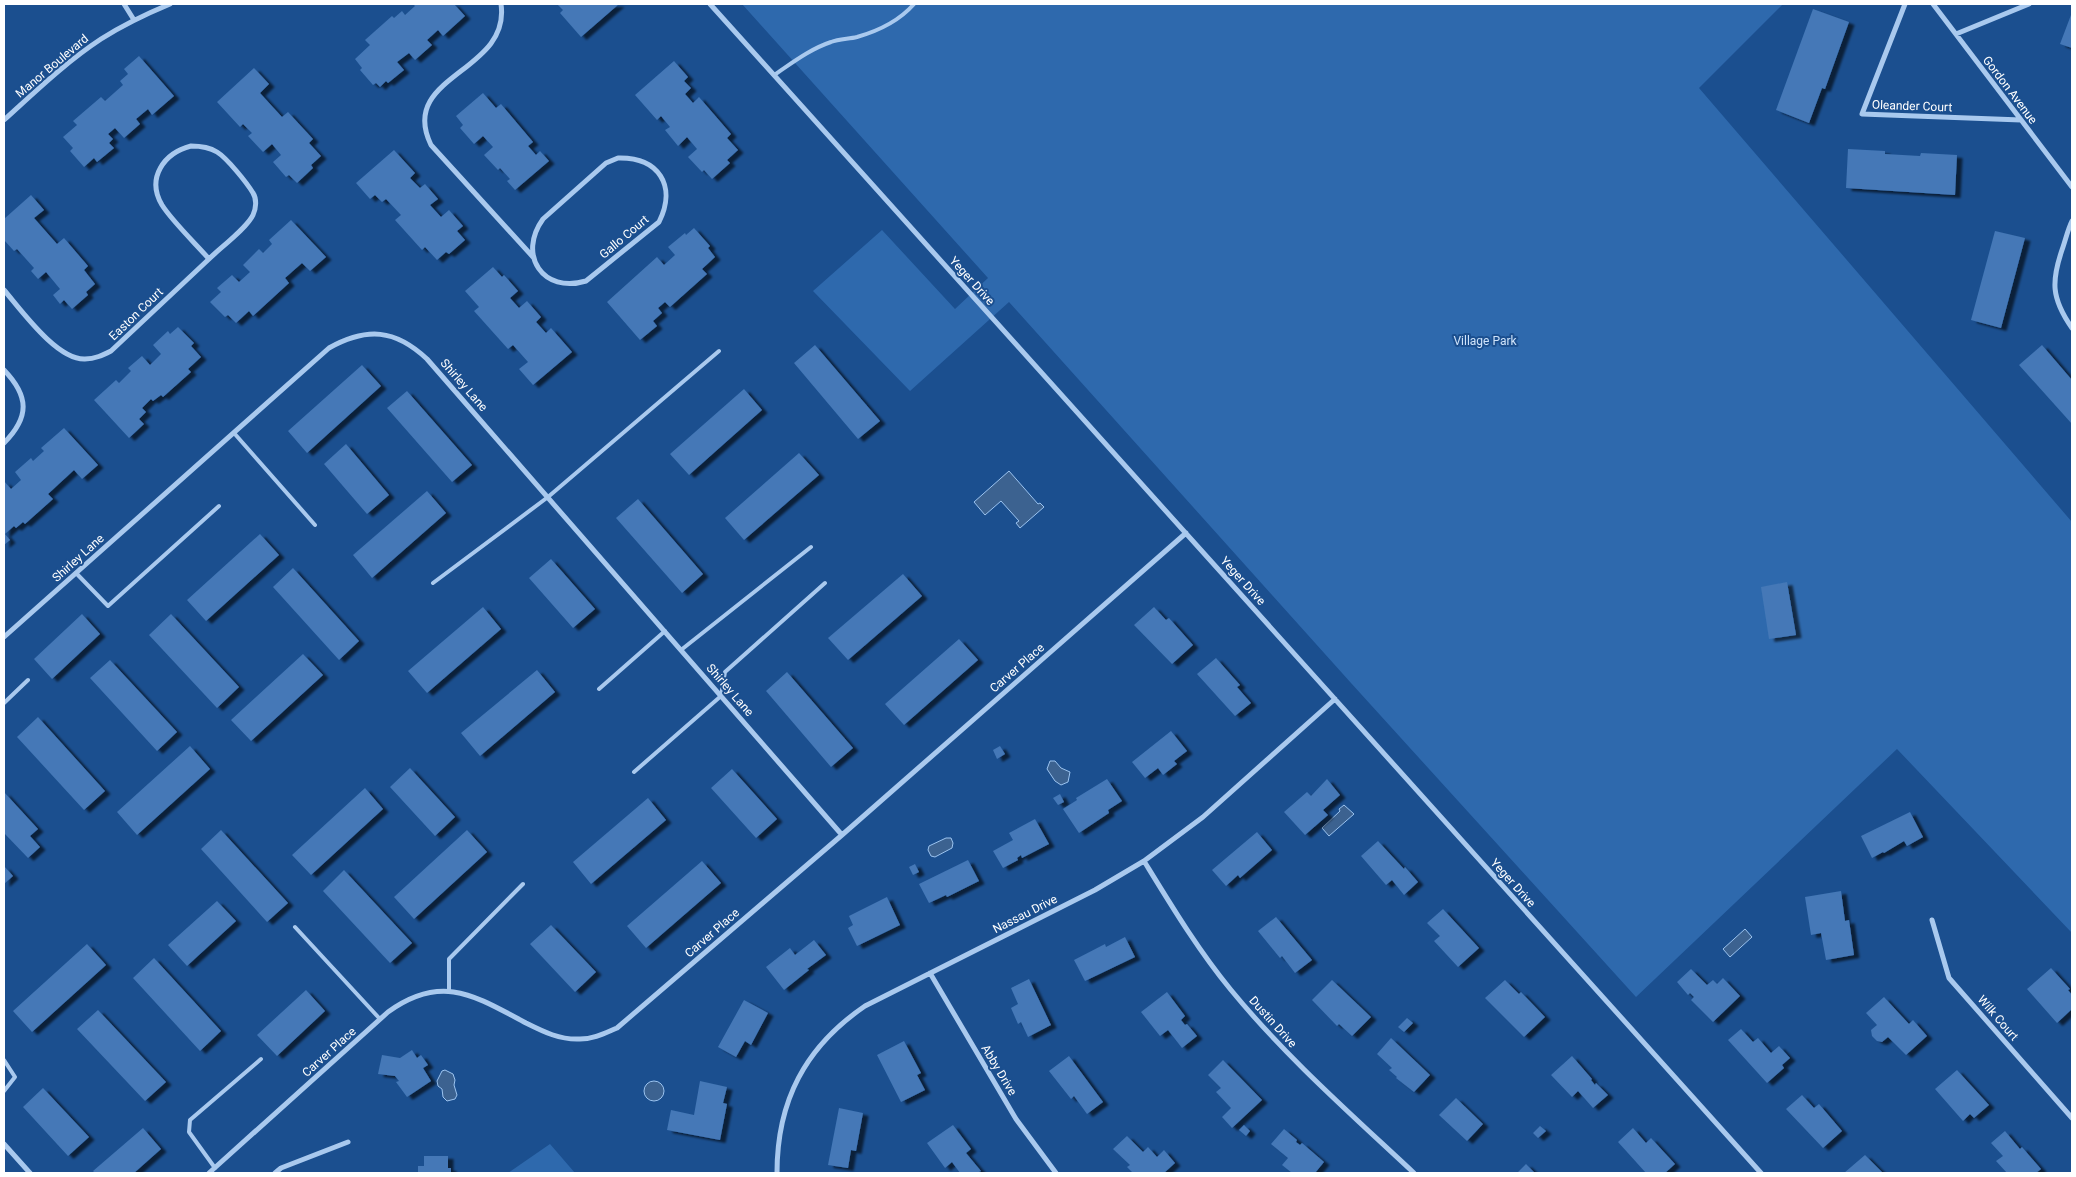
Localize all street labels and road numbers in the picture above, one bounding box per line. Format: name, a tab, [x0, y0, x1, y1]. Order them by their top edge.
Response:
street label: Manor Boulevard	[13, 32, 91, 100]
street label: Gordon Avenue	[1980, 53, 2040, 127]
street label: Oleander Court	[1872, 98, 1953, 114]
street label: Gallo Court	[597, 212, 652, 262]
street label: Yeger Drive	[947, 254, 997, 308]
street label: Easton Court	[106, 285, 166, 343]
street label: Shirley Lane	[438, 356, 490, 414]
street label: Shirley Lane	[49, 531, 107, 585]
street label: Yeger Drive	[1218, 554, 1268, 608]
street label: Carver Place	[987, 641, 1047, 695]
street label: Shirley Lane	[704, 661, 756, 719]
street label: Yeger Drive	[1488, 856, 1538, 910]
street label: Nassau Drive	[990, 892, 1060, 936]
street label: Carver Place	[682, 906, 742, 960]
street label: Wilk Court	[1975, 993, 2021, 1043]
street label: Dustin Drive	[1246, 994, 1300, 1050]
street label: Carver Place	[299, 1024, 359, 1080]
street label: Abby Drive	[978, 1042, 1020, 1098]

